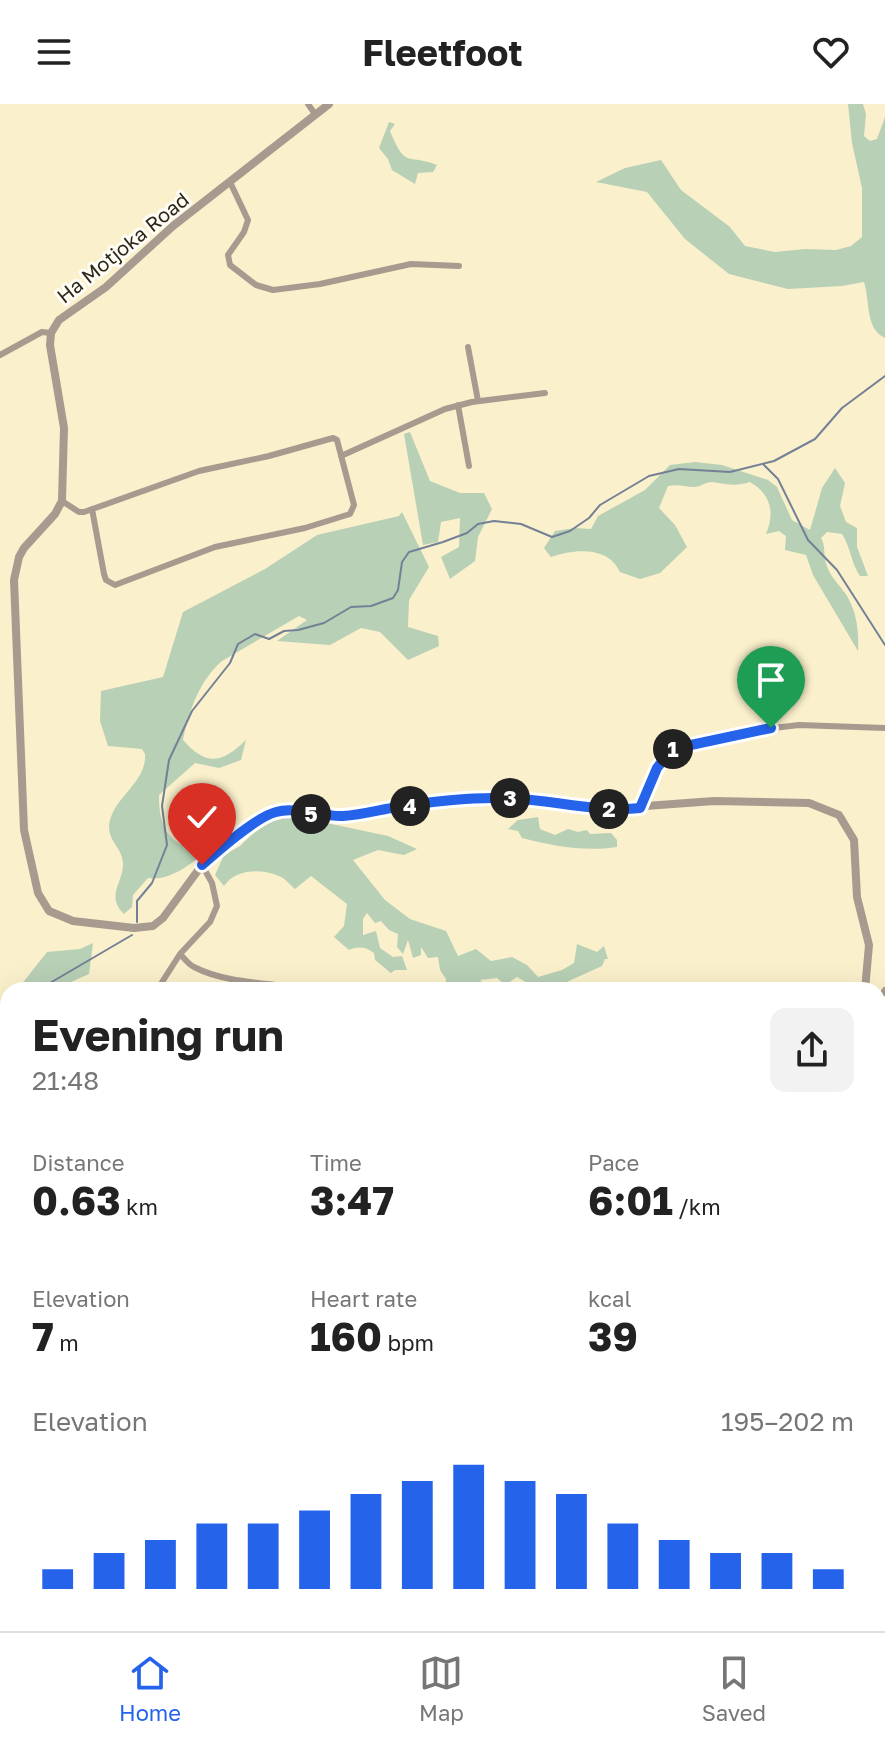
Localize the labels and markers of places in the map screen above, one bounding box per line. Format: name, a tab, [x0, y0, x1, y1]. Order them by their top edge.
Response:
pin	[737, 646, 805, 728]
pin: 1	[653, 729, 693, 769]
pin: 3	[490, 778, 530, 818]
pin	[168, 783, 236, 865]
pin: 4	[390, 786, 430, 826]
pin: 2	[589, 789, 629, 829]
pin: 5	[291, 794, 331, 834]

